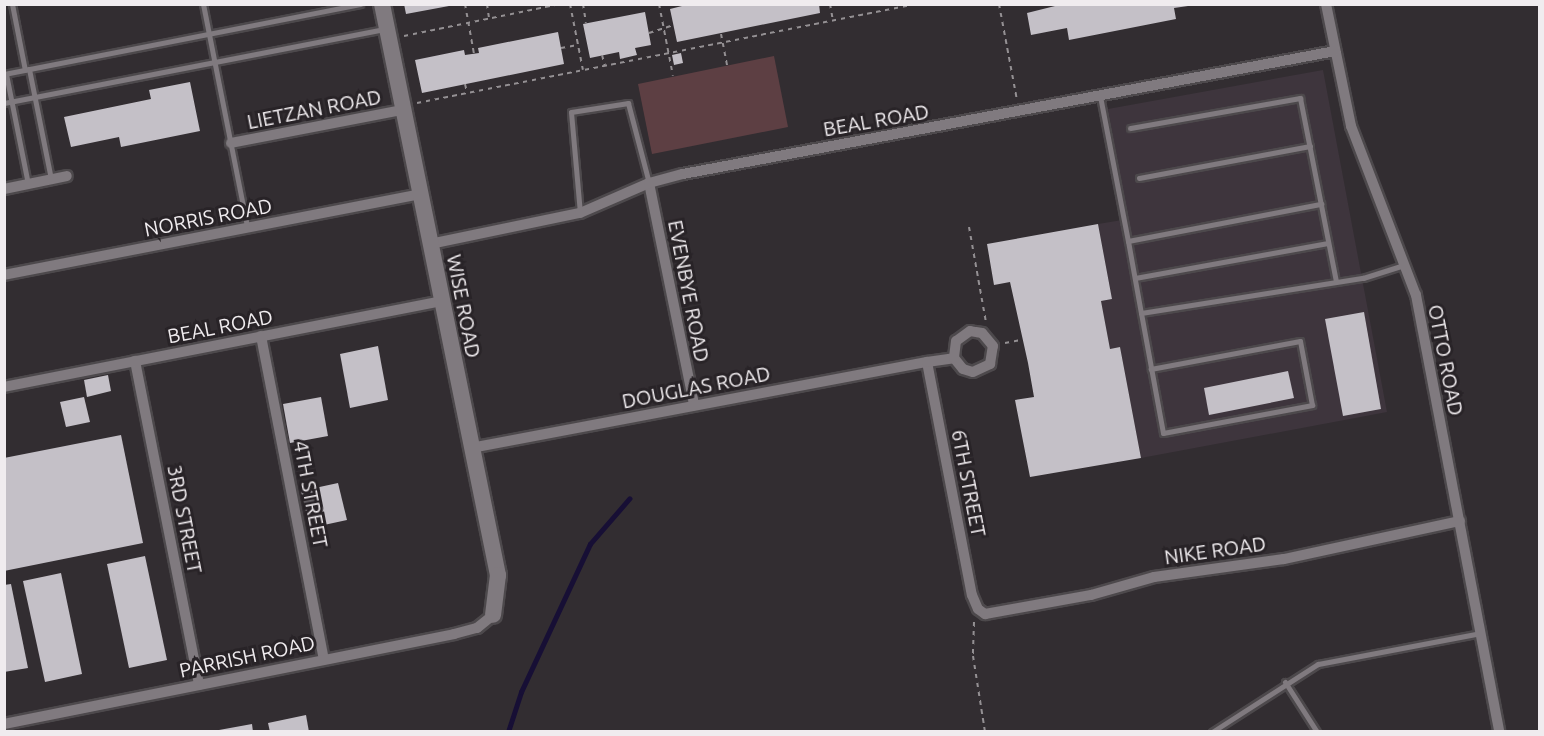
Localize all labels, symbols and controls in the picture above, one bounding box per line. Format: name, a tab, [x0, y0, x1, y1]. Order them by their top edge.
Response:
street label: LIETZAN ROAD	[245, 84, 383, 134]
street label: BEAL ROAD	[821, 99, 931, 141]
street label: NORRIS ROAD	[142, 193, 274, 241]
street label: EVENBYE ROAD	[663, 218, 715, 364]
street label: WISE ROAD	[442, 252, 486, 360]
street label: OTTO ROAD	[1423, 302, 1469, 418]
street label: BEAL ROAD	[165, 304, 275, 348]
street label: DOUGLAS ROAD	[620, 361, 772, 413]
street label: 6TH STREET	[947, 427, 991, 539]
street label: 4TH STREET	[289, 438, 333, 550]
street label: 3RD STREET	[163, 463, 207, 575]
street label: NIKE ROAD	[1163, 531, 1267, 569]
street label: PARRISH ROAD	[177, 630, 317, 682]

